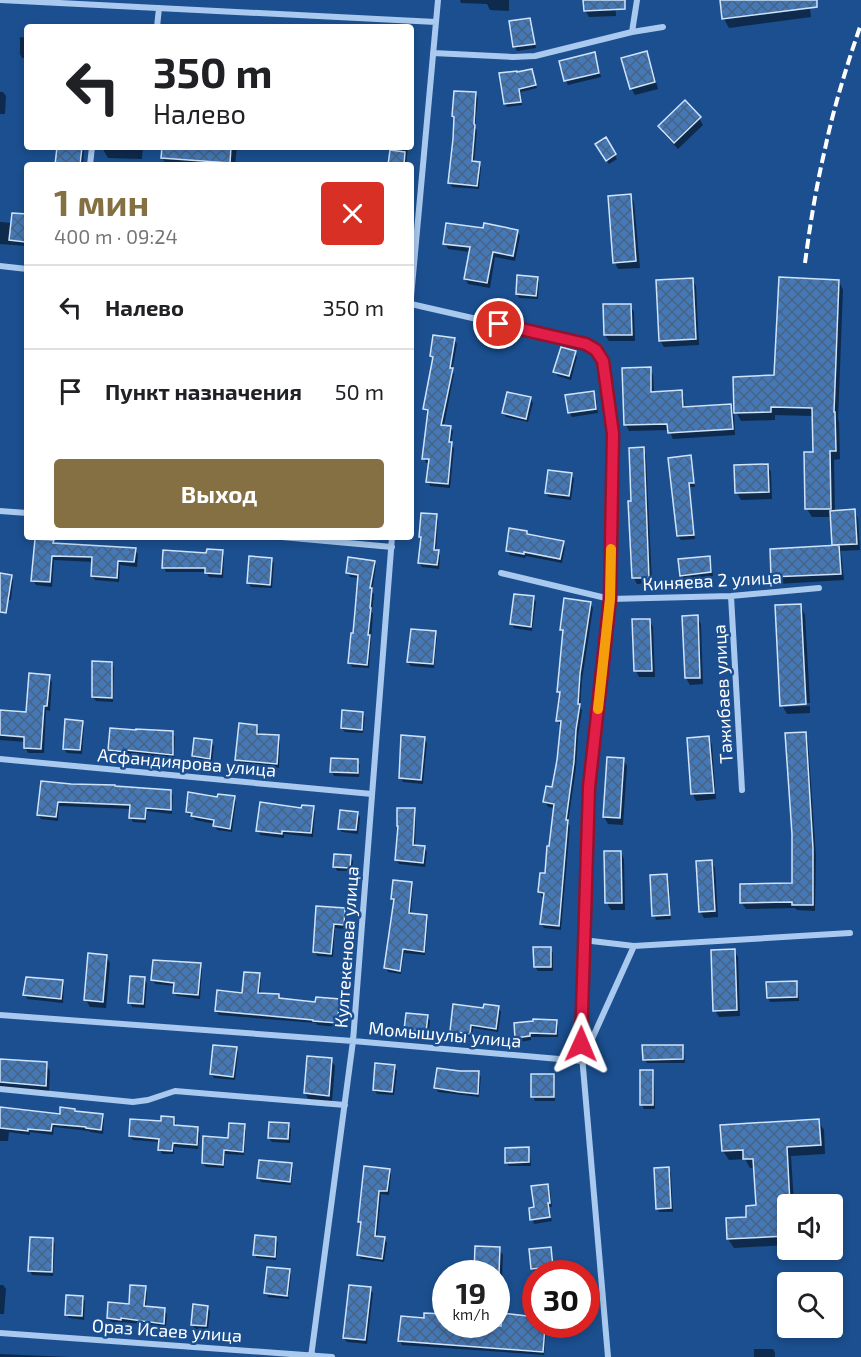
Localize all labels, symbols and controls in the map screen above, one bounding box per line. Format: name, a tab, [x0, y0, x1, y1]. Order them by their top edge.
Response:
text: 350 m	[153, 46, 273, 96]
icon: left	[54, 48, 132, 126]
text: Налево	[153, 97, 246, 129]
text: 1 мин	[54, 180, 149, 223]
button: close	[321, 182, 384, 245]
text: 400 m · 09:24	[54, 224, 178, 248]
icon: left	[54, 291, 87, 324]
text: Налево	[105, 294, 184, 320]
text: 350 m	[323, 294, 384, 320]
pin	[473, 298, 524, 349]
icon: arrive	[482, 307, 515, 340]
icon: arrive	[54, 375, 87, 408]
text: Пункт назначения	[105, 378, 302, 404]
text: 50 m	[335, 378, 384, 404]
button: Выход	[54, 459, 384, 528]
street label: Киняева 2 улица	[642, 565, 782, 595]
street label: Тажибаев улица	[707, 624, 737, 764]
street label: Асфандиярова улица	[97, 743, 277, 781]
street label: Култекенова улица	[329, 865, 363, 1029]
position arrow	[549, 1012, 613, 1076]
street label: Момышулы улица	[368, 1016, 522, 1052]
map controls	[777, 1194, 843, 1338]
button: sound	[777, 1194, 843, 1260]
speed limit sign: 30	[522, 1260, 600, 1338]
button: search	[777, 1272, 843, 1338]
text: 19	[456, 1274, 486, 1310]
text: km/h	[452, 1305, 490, 1323]
street label: Ораз Исаев улица	[91, 1314, 243, 1346]

